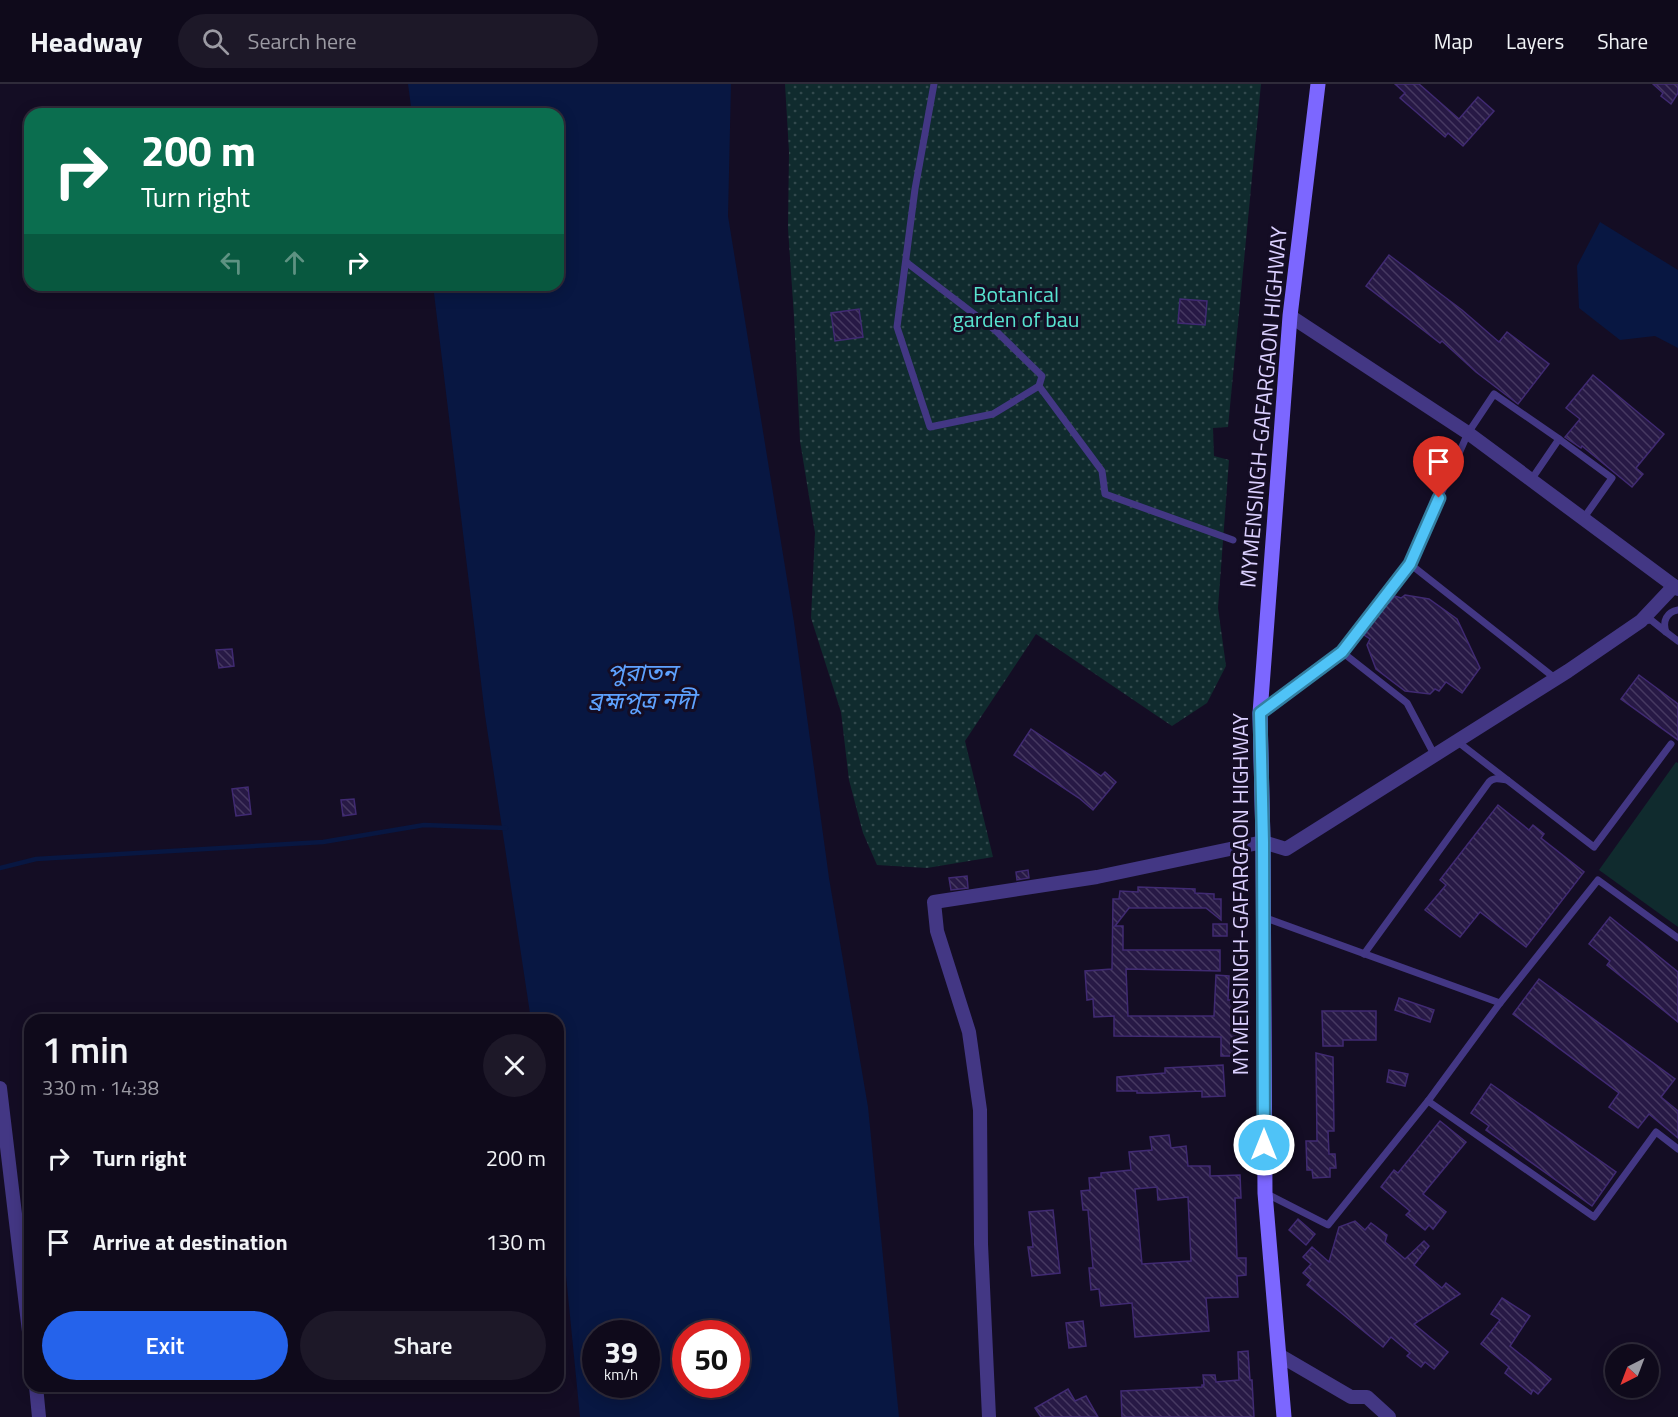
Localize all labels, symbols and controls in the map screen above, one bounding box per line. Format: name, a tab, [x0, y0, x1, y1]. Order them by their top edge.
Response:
search box	[178, 14, 598, 68]
text: Headway	[30, 20, 142, 63]
text: Search here	[247, 24, 357, 58]
icon: search	[199, 25, 232, 58]
text: Map	[1434, 25, 1473, 57]
text: Layers	[1506, 25, 1564, 57]
text: Share	[1597, 25, 1648, 57]
text: 200 m	[141, 118, 256, 182]
icon: right	[42, 132, 120, 210]
text: Turn right	[141, 176, 250, 217]
street label: MYMENSINGH-GAFARGAON HIGHWAY	[1230, 225, 1296, 589]
icon: left	[215, 246, 248, 279]
icon: ahead	[278, 246, 311, 279]
icon: right	[341, 246, 374, 279]
park label: Botanical garden of bau	[952, 277, 1080, 336]
pin	[1413, 436, 1464, 498]
icon: arrive	[1422, 445, 1455, 478]
water label: পুরাতন ব্রহ্মপুত্র নদী	[588, 654, 700, 718]
street label: MYMENSINGH-GAFARGAON HIGHWAY	[1223, 713, 1257, 1075]
text: 1 min	[42, 1022, 129, 1077]
button: close	[483, 1034, 546, 1097]
text: 330 m · 14:38	[42, 1072, 159, 1103]
position arrow	[1232, 1113, 1296, 1177]
text: Turn right	[93, 1141, 187, 1175]
text: 200 m	[486, 1141, 546, 1175]
icon: right	[42, 1142, 75, 1175]
text: Arrive at destination	[93, 1225, 288, 1259]
text: 130 m	[486, 1225, 546, 1259]
icon: arrive	[42, 1226, 75, 1259]
button: Exit	[42, 1311, 288, 1380]
button: Share	[300, 1311, 546, 1380]
speed limit sign: 50	[672, 1320, 750, 1398]
text: 39	[604, 1329, 638, 1375]
north arrow	[1605, 1344, 1659, 1398]
map controls	[1605, 1344, 1659, 1398]
text: km/h	[604, 1363, 638, 1386]

